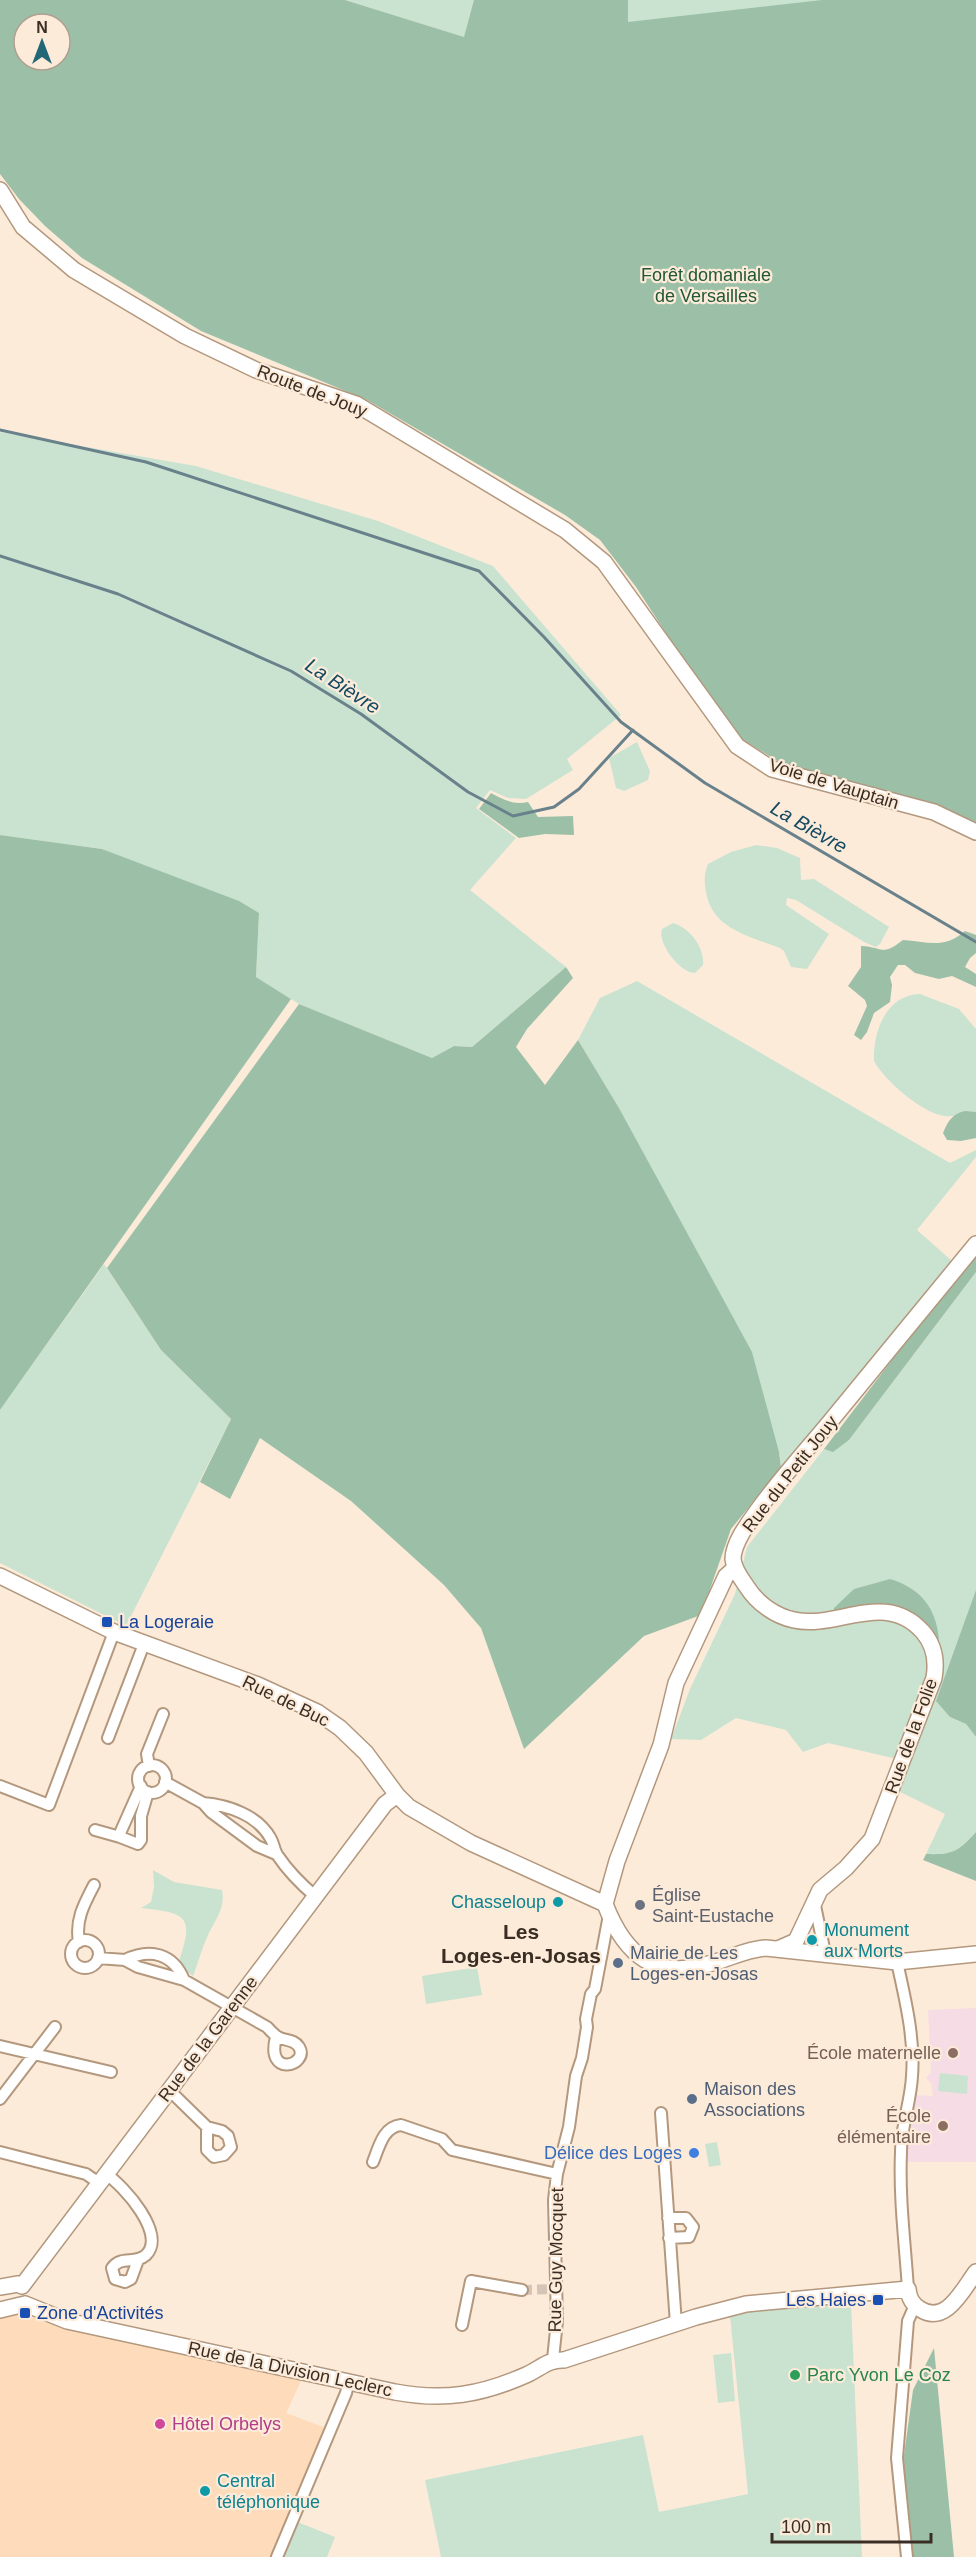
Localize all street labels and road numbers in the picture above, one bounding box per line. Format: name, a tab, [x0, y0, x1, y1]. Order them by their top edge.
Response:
street label: Route de Jouy	[254, 361, 370, 421]
street label: Voie de Vauptain	[767, 755, 901, 813]
street label: Rue du Petit Jouy	[738, 1412, 842, 1536]
street label: Rue de Buc	[239, 1671, 333, 1731]
street label: Rue de la Folie	[881, 1676, 941, 1796]
street label: Rue de la Garenne	[154, 1972, 262, 2106]
street label: Rue Guy Mocquet	[545, 2187, 567, 2333]
street label: Rue de la Division Leclerc	[186, 2338, 394, 2400]

